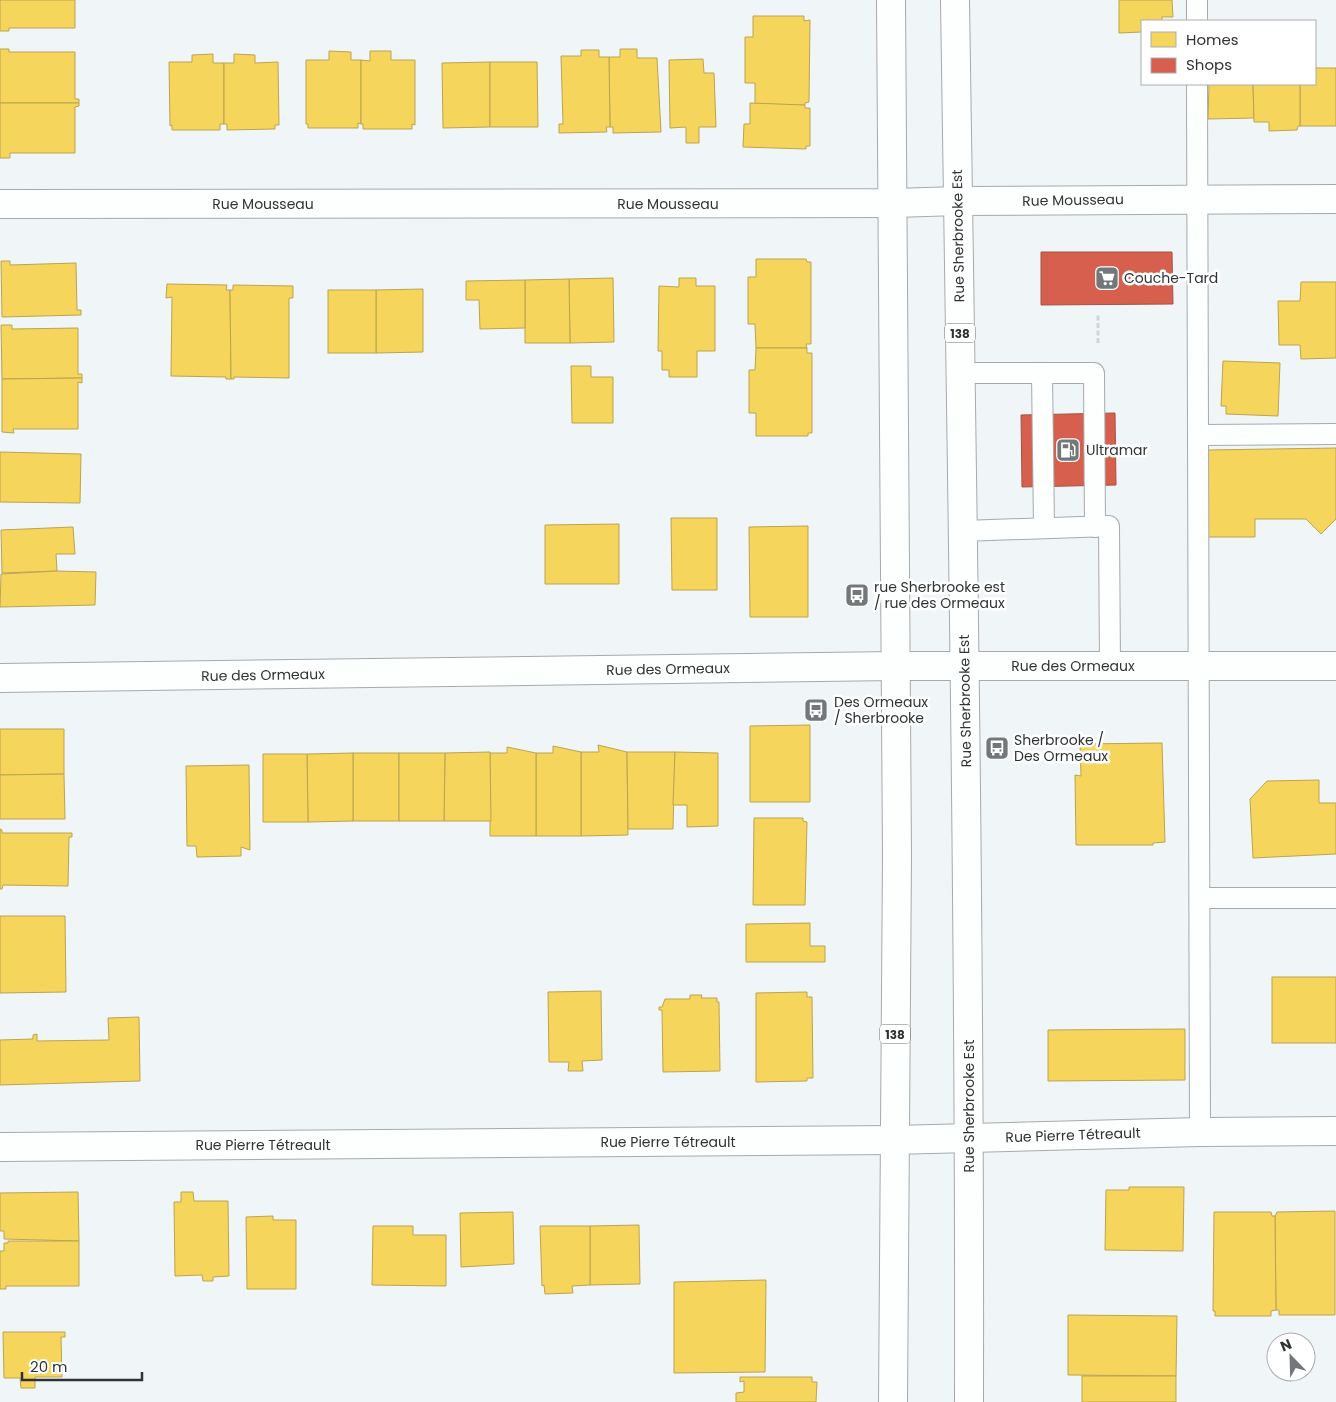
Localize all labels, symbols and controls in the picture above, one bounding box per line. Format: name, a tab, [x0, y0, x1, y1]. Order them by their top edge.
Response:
legend	[1141, 20, 1316, 85]
text: Homes	[1186, 29, 1239, 50]
text: Shops	[1186, 54, 1232, 75]
street label: Rue Sherbrooke Est	[947, 169, 969, 303]
street label: Rue Mousseau	[1022, 189, 1124, 211]
street label: Rue Mousseau	[212, 194, 314, 214]
street label: Rue Mousseau	[617, 194, 719, 214]
supermarket icon: Couche-Tard	[1094, 265, 1120, 291]
place label: Couche-Tard	[1124, 268, 1218, 288]
road number: 138	[945, 323, 975, 342]
fuel station icon: Ultramar	[1055, 437, 1081, 463]
place label: Ultramar	[1086, 440, 1148, 460]
place label: rue Sherbrooke est / rue des Ormeaux	[874, 577, 1005, 613]
bus stop icon: rue Sherbrooke est / rue des Ormeaux	[844, 582, 870, 608]
street label: Rue Sherbrooke Est	[954, 634, 976, 768]
street label: Rue des Ormeaux	[1011, 656, 1135, 676]
street label: Rue des Ormeaux	[606, 658, 730, 680]
street label: Rue des Ormeaux	[201, 664, 325, 686]
place label: Des Ormeaux / Sherbrooke	[834, 692, 928, 728]
bus stop icon: Des Ormeaux / Sherbrooke	[803, 697, 829, 723]
place label: Sherbrooke / Des Ormeaux	[1014, 730, 1108, 766]
bus stop icon: Sherbrooke / Des Ormeaux	[984, 735, 1010, 761]
road number: 138	[880, 1024, 910, 1044]
street label: Rue Sherbrooke Est	[959, 1040, 979, 1172]
street label: Rue Pierre Tétreault	[1005, 1123, 1141, 1147]
street label: Rue Pierre Tétreault	[600, 1132, 736, 1152]
street label: Rue Pierre Tétreault	[195, 1135, 331, 1155]
north arrow	[1266, 1332, 1316, 1382]
text: N	[1277, 1334, 1295, 1356]
scale bar	[22, 1350, 142, 1382]
text: 20 m	[30, 1356, 68, 1377]

